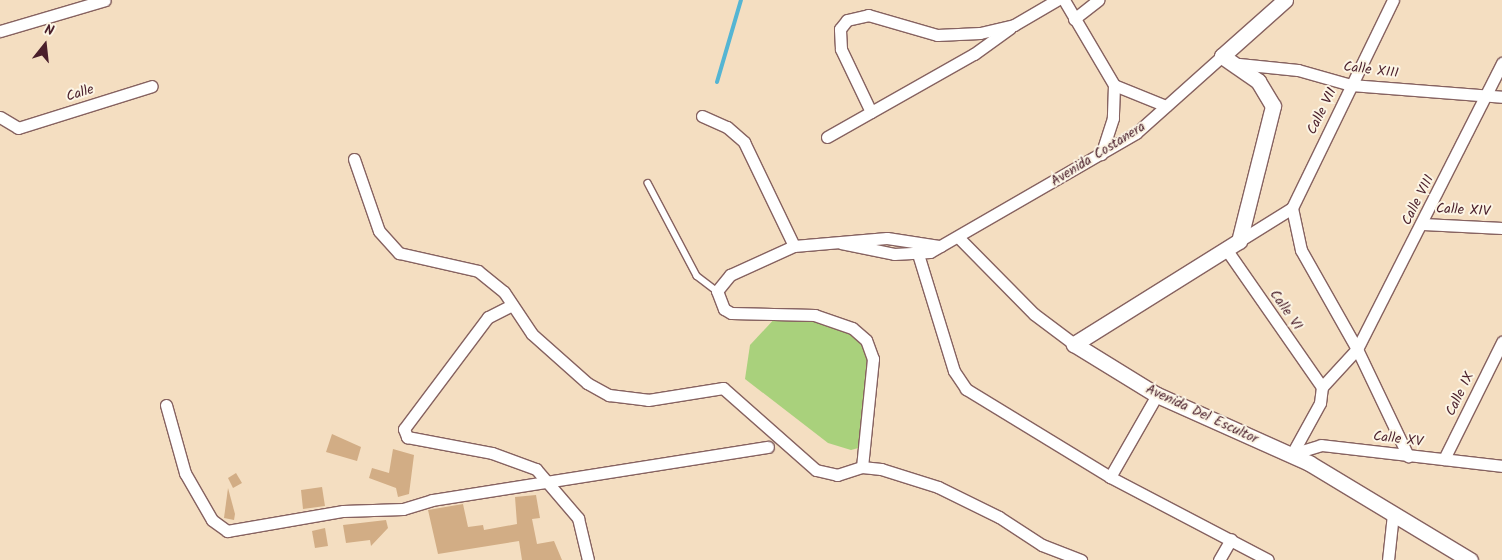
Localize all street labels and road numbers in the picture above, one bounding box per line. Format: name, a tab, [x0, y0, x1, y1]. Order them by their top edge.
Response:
street label: Calle XIII	[1342, 58, 1400, 82]
street label: Calle	[64, 81, 96, 105]
street label: Calle VII	[1304, 85, 1340, 137]
street label: Avenida Costanera	[1048, 118, 1148, 190]
street label: Calle VIII	[1398, 172, 1438, 228]
street label: Calle XIV	[1435, 200, 1491, 220]
street label: Calle VI	[1266, 287, 1306, 333]
street label: Calle IX	[1442, 369, 1478, 419]
street label: Avenida Del Escultor	[1143, 381, 1261, 447]
street label: Calle XV	[1372, 428, 1424, 450]

